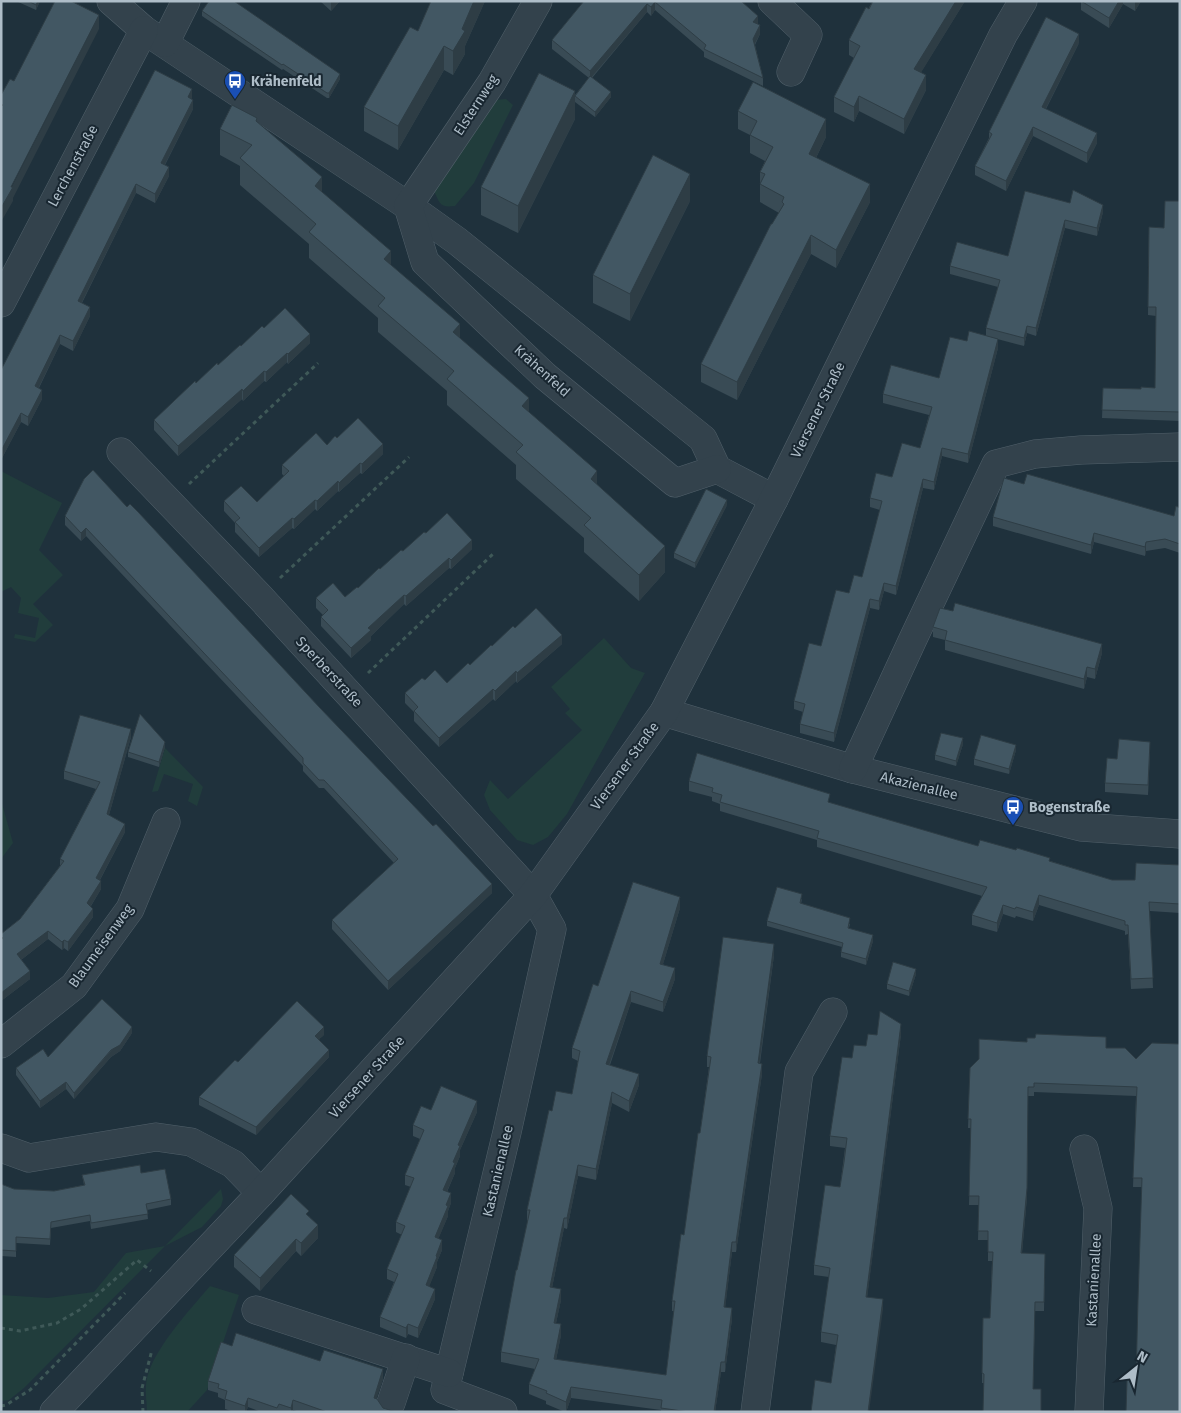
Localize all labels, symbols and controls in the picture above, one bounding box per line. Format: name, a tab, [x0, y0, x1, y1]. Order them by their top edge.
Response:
bus stop icon: Krähenfeld	[223, 69, 247, 100]
street label: Elsternweg	[450, 71, 502, 139]
place label: Krähenfeld	[251, 73, 322, 90]
street label: Lerchenstraße	[44, 122, 102, 210]
street label: Krähenfeld	[511, 341, 573, 401]
street label: Viersener Straße	[787, 359, 849, 461]
street label: Sperberstraße	[292, 633, 366, 711]
street label: Viersener Straße	[587, 719, 663, 813]
street label: Akazienallee	[878, 768, 960, 804]
bus stop icon: Bogenstraße	[1001, 795, 1025, 826]
place label: Bogenstraße	[1029, 799, 1110, 816]
street label: Blaumeisenweg	[65, 900, 137, 991]
street label: Viersener Straße	[326, 1032, 408, 1122]
street label: Kastanienallee	[479, 1123, 517, 1219]
street label: Kastanienallee	[1083, 1233, 1105, 1327]
north arrow	[1111, 1343, 1161, 1393]
text: N	[1134, 1347, 1151, 1367]

